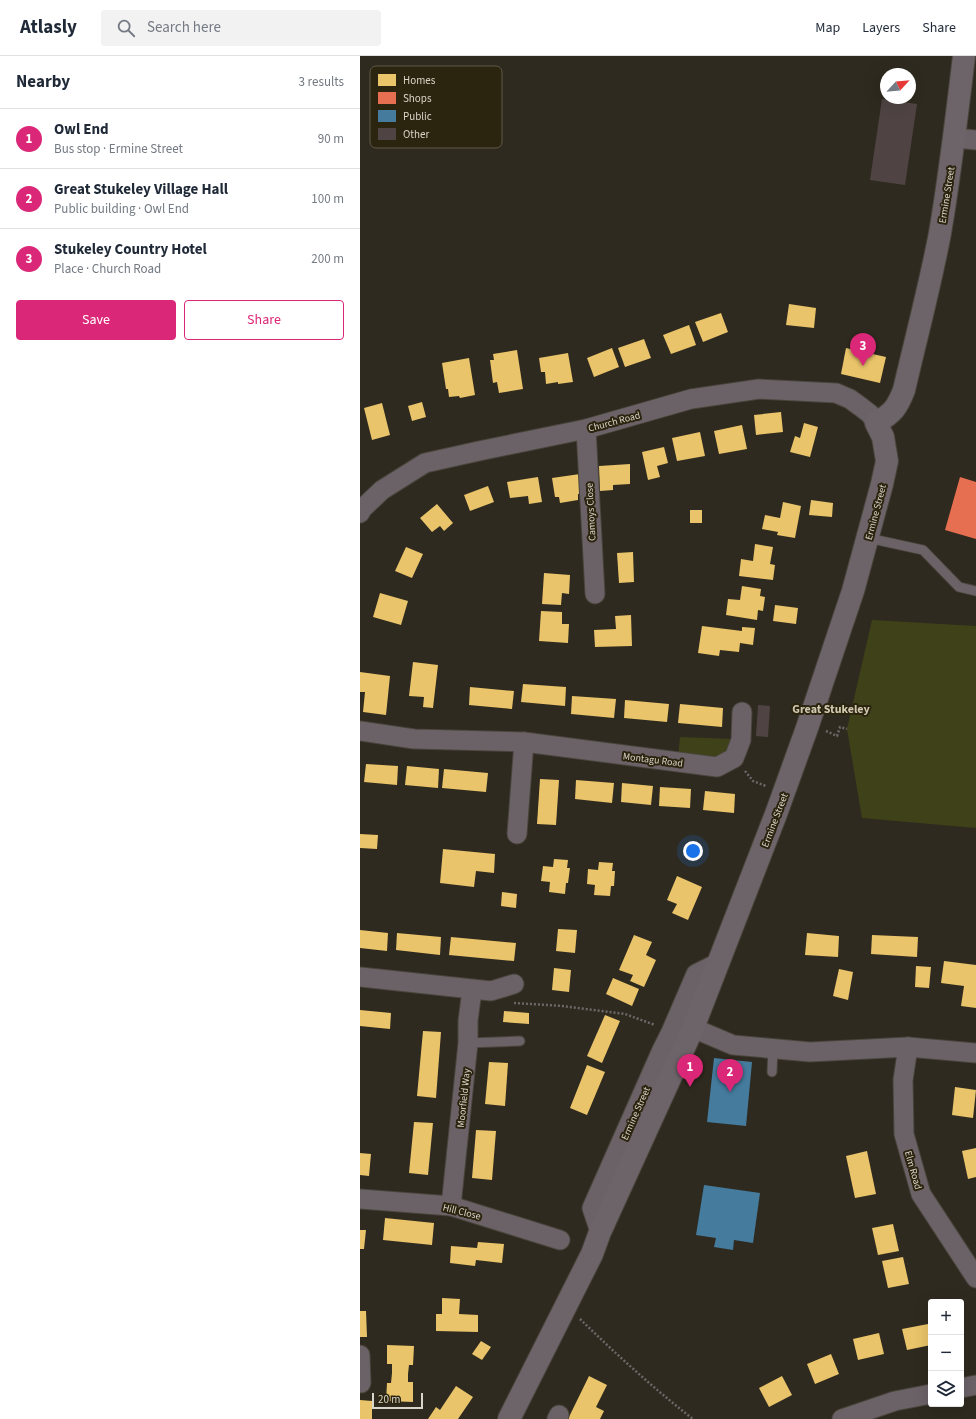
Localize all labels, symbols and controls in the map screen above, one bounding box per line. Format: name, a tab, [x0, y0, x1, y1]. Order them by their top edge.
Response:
search box	[101, 10, 381, 46]
text: Atlasly	[20, 14, 77, 41]
icon: search	[115, 17, 137, 39]
text: Search here	[147, 17, 221, 38]
text: Map	[815, 18, 840, 38]
text: Layers	[862, 18, 900, 38]
text: Share	[922, 18, 956, 38]
legend	[370, 66, 502, 148]
north arrow	[880, 68, 916, 104]
text: Nearby	[16, 70, 70, 94]
text: 3 results	[299, 73, 344, 91]
text: Homes	[403, 73, 436, 88]
text: Shops	[403, 91, 432, 106]
text: Public	[403, 109, 432, 124]
text: Owl End	[54, 119, 109, 140]
text: Other	[403, 127, 429, 142]
text: 1	[26, 130, 32, 148]
text: 90 m	[318, 130, 344, 148]
text: Bus stop · Ermine Street	[54, 140, 183, 158]
street label: Ermine Street	[936, 165, 958, 224]
text: Great Stukeley Village Hall	[54, 179, 228, 200]
text: 2	[26, 190, 32, 208]
text: 100 m	[311, 190, 344, 208]
text: Public building · Owl End	[54, 200, 189, 218]
text: Stukeley Country Hotel	[54, 239, 207, 260]
text: 3	[26, 250, 32, 268]
text: 200 m	[311, 250, 344, 268]
text: Place · Church Road	[54, 260, 161, 278]
button: Save	[16, 300, 176, 340]
button: Share	[184, 300, 344, 340]
pin: 3	[850, 333, 876, 366]
street label: Church Road	[587, 408, 642, 436]
street label: Ermine Street	[862, 482, 890, 542]
street label: Camoys Close	[582, 483, 600, 541]
district label: Great Stukeley	[792, 701, 871, 718]
street label: Montagu Road	[622, 749, 684, 771]
street label: Ermine Street	[758, 791, 792, 849]
your location	[683, 841, 703, 861]
pin: 1	[677, 1054, 703, 1087]
pin: 2	[717, 1059, 743, 1092]
street label: Moorfield Way	[454, 1067, 474, 1128]
street label: Ermine Street	[618, 1084, 654, 1142]
street label: Elm Road	[901, 1149, 925, 1191]
street label: Hill Close	[441, 1200, 482, 1223]
map controls	[928, 1299, 964, 1407]
button: +	[928, 1299, 964, 1335]
button: −	[928, 1335, 964, 1371]
button: layers	[928, 1371, 964, 1407]
scale bar	[372, 1391, 423, 1410]
text: 20 m	[378, 1392, 400, 1407]

